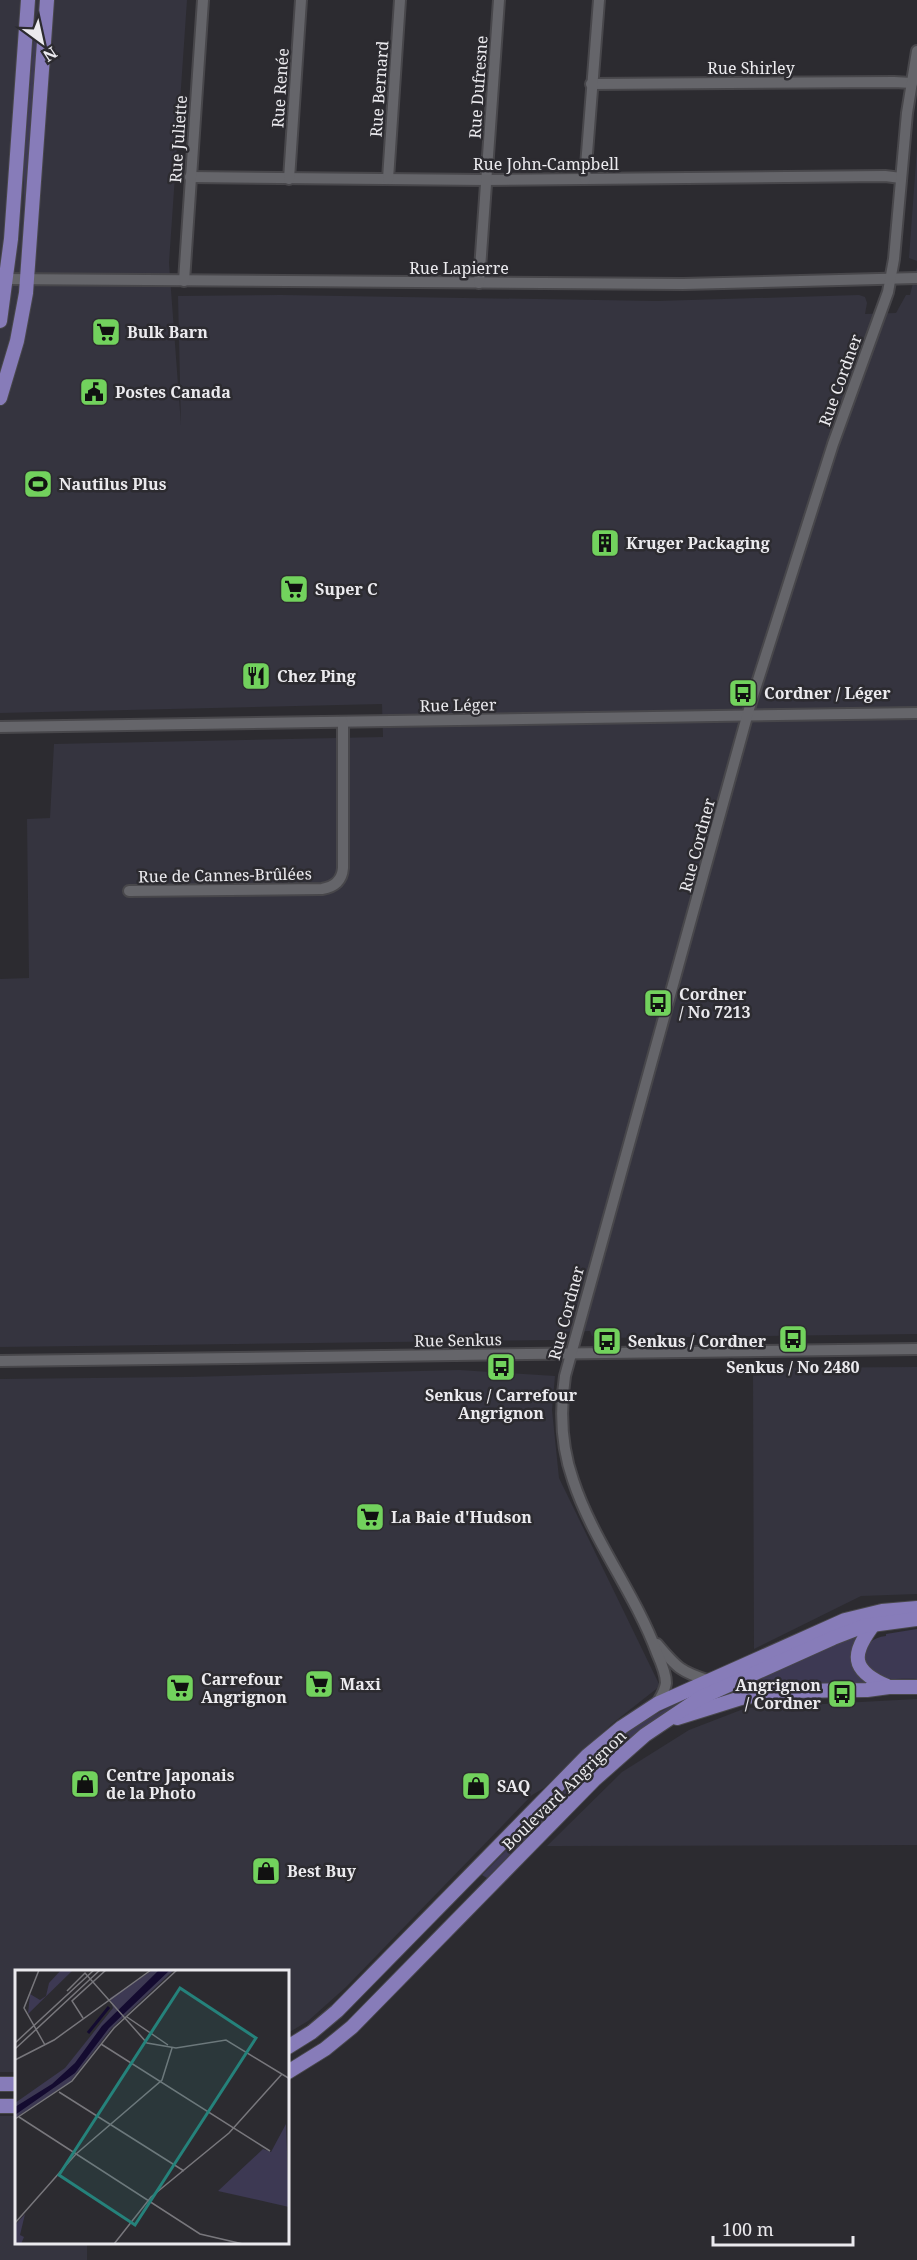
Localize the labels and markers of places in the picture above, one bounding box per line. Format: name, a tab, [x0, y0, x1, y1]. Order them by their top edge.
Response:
supermarket icon: Bulk Barn	[90, 316, 122, 348]
place label: Bulk Barn	[127, 321, 208, 343]
public building icon: Postes Canada	[78, 376, 110, 408]
place label: Postes Canada	[115, 381, 231, 403]
sports icon: Nautilus Plus	[22, 468, 54, 500]
place label: Nautilus Plus	[59, 473, 167, 495]
building icon: Kruger Packaging	[589, 527, 621, 559]
place label: Kruger Packaging	[626, 532, 770, 554]
supermarket icon: Super C	[278, 573, 310, 605]
place label: Super C	[315, 578, 378, 600]
restaurant icon: Chez Ping	[240, 660, 272, 692]
place label: Chez Ping	[277, 665, 356, 687]
bus stop icon: Cordner / Léger	[727, 677, 759, 709]
place label: Cordner / Léger	[764, 682, 891, 704]
place label: Cordner / No 7213	[679, 983, 751, 1023]
bus stop icon: Cordner / No 7213	[642, 987, 674, 1019]
bus stop icon: Senkus / No 2480	[777, 1323, 809, 1355]
bus stop icon: Senkus / Cordner	[591, 1325, 623, 1357]
place label: Senkus / Cordner	[628, 1330, 767, 1352]
bus stop icon: Senkus / Carrefour Angrignon	[485, 1351, 517, 1383]
place label: Senkus / No 2480	[726, 1356, 860, 1378]
place label: Senkus / Carrefour Angrignon	[425, 1384, 578, 1424]
supermarket icon: La Baie d'Hudson	[354, 1501, 386, 1533]
place label: La Baie d'Hudson	[391, 1506, 532, 1528]
place label: Carrefour Angrignon	[201, 1668, 287, 1708]
supermarket icon: Maxi	[303, 1668, 335, 1700]
supermarket icon: Carrefour Angrignon	[164, 1672, 196, 1704]
place label: Maxi	[340, 1673, 381, 1695]
place label: Angrignon / Cordner	[735, 1674, 822, 1714]
bus stop icon: Angrignon / Cordner	[826, 1678, 858, 1710]
place label: Centre Japonais de la Photo	[106, 1764, 235, 1804]
shop icon: Centre Japonais de la Photo	[69, 1768, 101, 1800]
shop icon: SAQ	[460, 1770, 492, 1802]
place label: SAQ	[497, 1775, 530, 1797]
shop icon: Best Buy	[250, 1855, 282, 1887]
place label: Best Buy	[287, 1860, 357, 1882]

